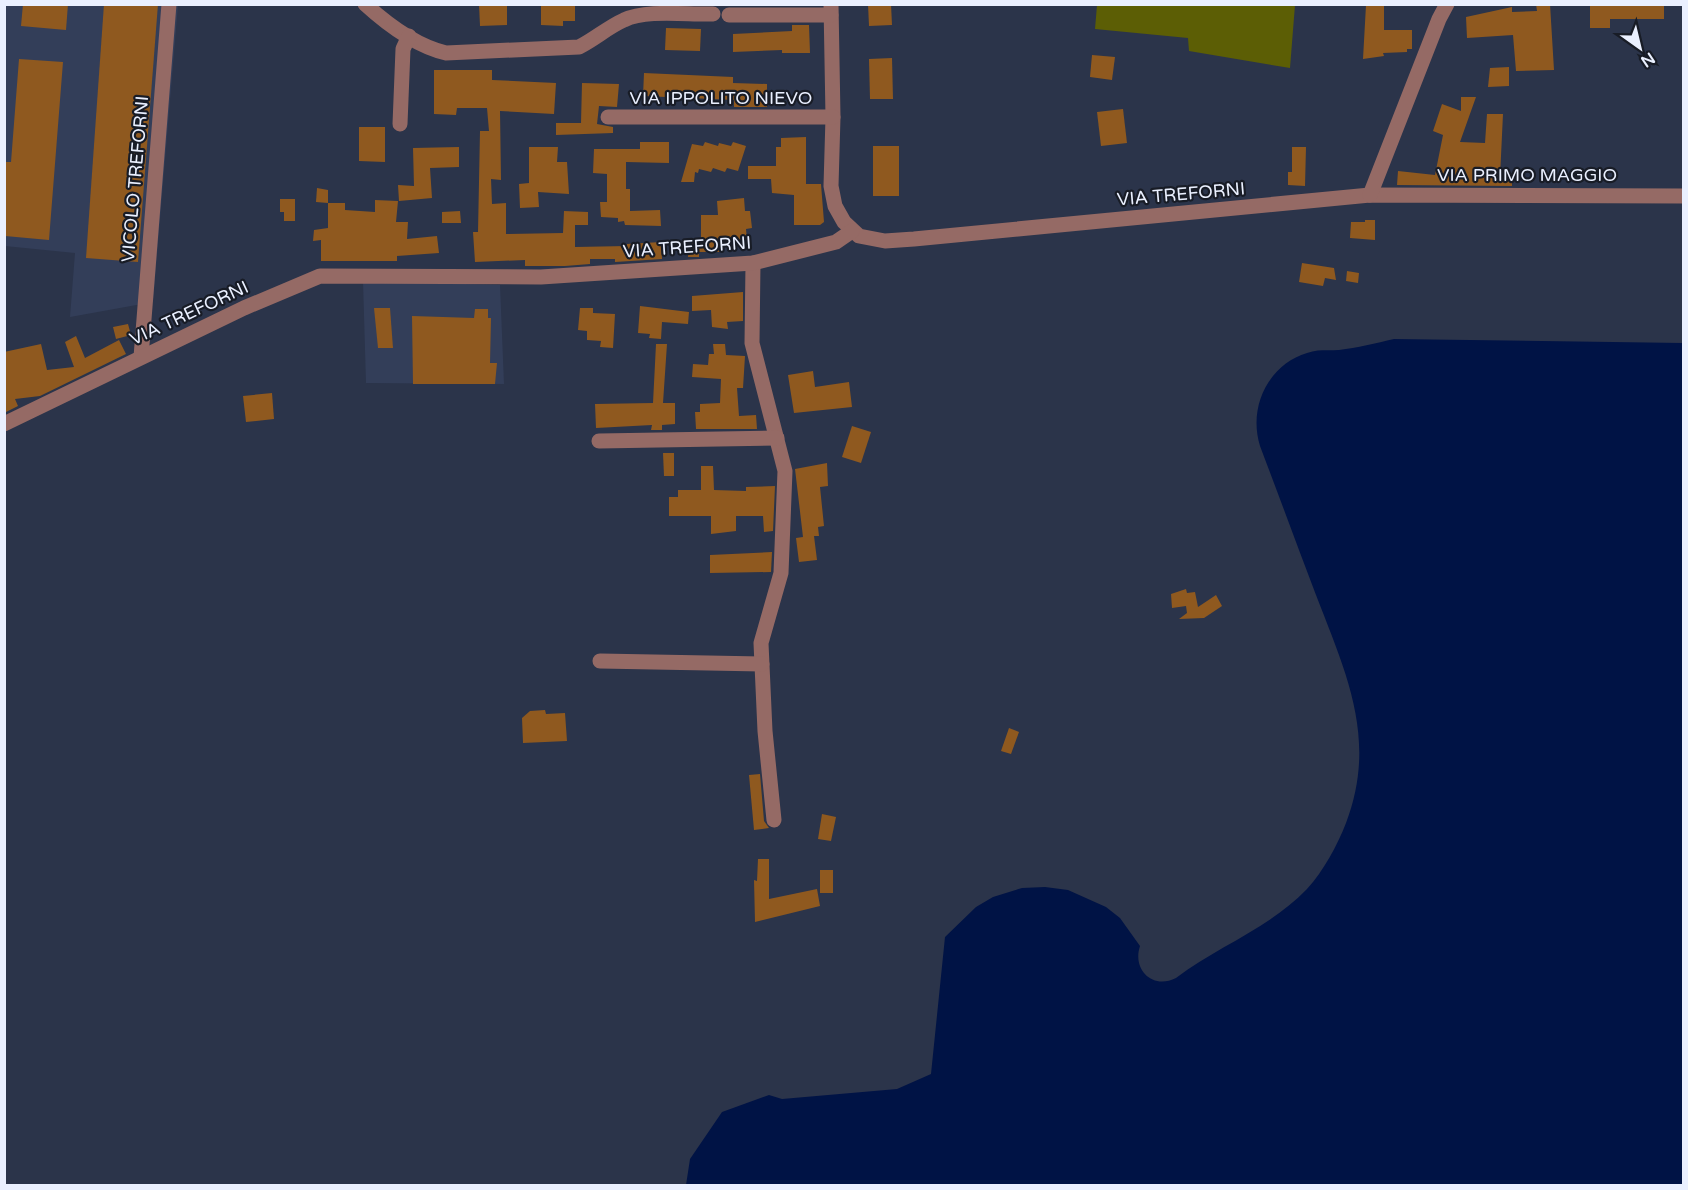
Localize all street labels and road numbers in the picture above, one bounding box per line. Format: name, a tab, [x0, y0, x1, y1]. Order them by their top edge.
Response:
street label: VIA IPPOLITO NIEVO	[630, 87, 812, 109]
street label: VICOLO TREFORNI	[117, 95, 153, 263]
street label: VIA PRIMO MAGGIO	[1437, 164, 1617, 186]
street label: VIA TREFORNI	[1116, 177, 1246, 211]
street label: VIA TREFORNI	[622, 232, 752, 262]
street label: VIA TREFORNI	[126, 276, 252, 350]

